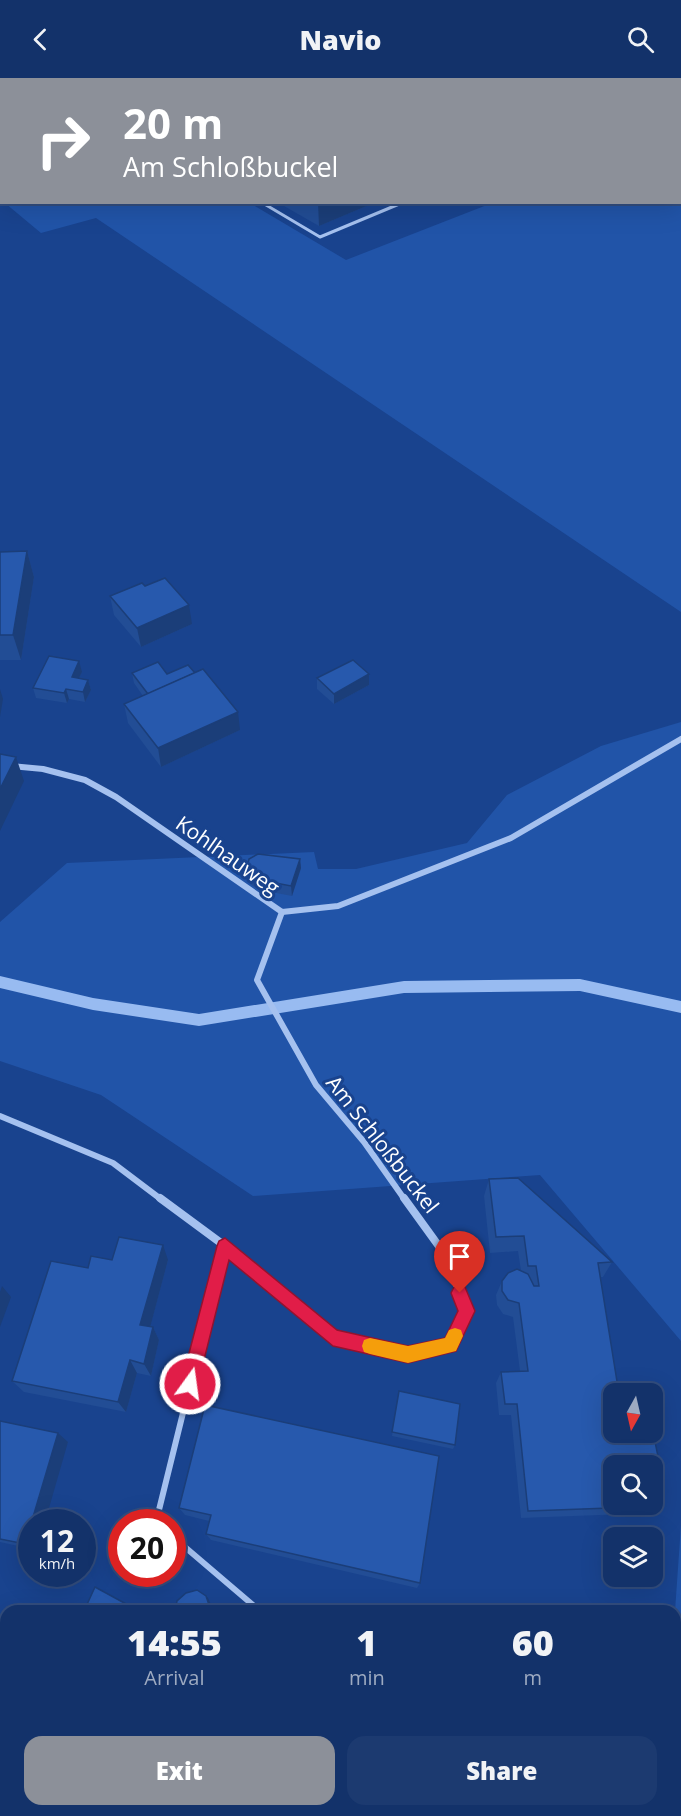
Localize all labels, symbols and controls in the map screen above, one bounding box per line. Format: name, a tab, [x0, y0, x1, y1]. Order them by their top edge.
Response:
text: Navio	[300, 21, 381, 58]
icon: back	[24, 23, 57, 56]
icon: search	[624, 23, 657, 56]
text: 20 m	[123, 94, 223, 151]
icon: right	[24, 102, 102, 180]
text: Am Schloßbuckel	[123, 148, 338, 185]
street label: Kohlhauweg	[171, 809, 285, 901]
street label: Am Schloßbuckel	[320, 1069, 446, 1219]
pin	[434, 1231, 485, 1293]
icon: arrive	[443, 1240, 476, 1273]
position arrow	[158, 1352, 222, 1416]
north arrow	[603, 1383, 663, 1443]
map controls	[603, 1383, 663, 1587]
button: search	[603, 1455, 663, 1515]
speed limit sign: 20	[108, 1509, 186, 1587]
text: 12	[40, 1520, 74, 1561]
button: layers	[603, 1527, 663, 1587]
text: km/h	[39, 1553, 75, 1573]
text: 14:55	[127, 1618, 222, 1667]
text: 1	[356, 1618, 377, 1667]
text: 60	[512, 1618, 554, 1667]
text: Arrival	[144, 1664, 205, 1691]
text: min	[349, 1664, 385, 1691]
text: m	[524, 1664, 542, 1691]
button: Exit	[24, 1736, 335, 1805]
button: Share	[347, 1736, 657, 1805]

